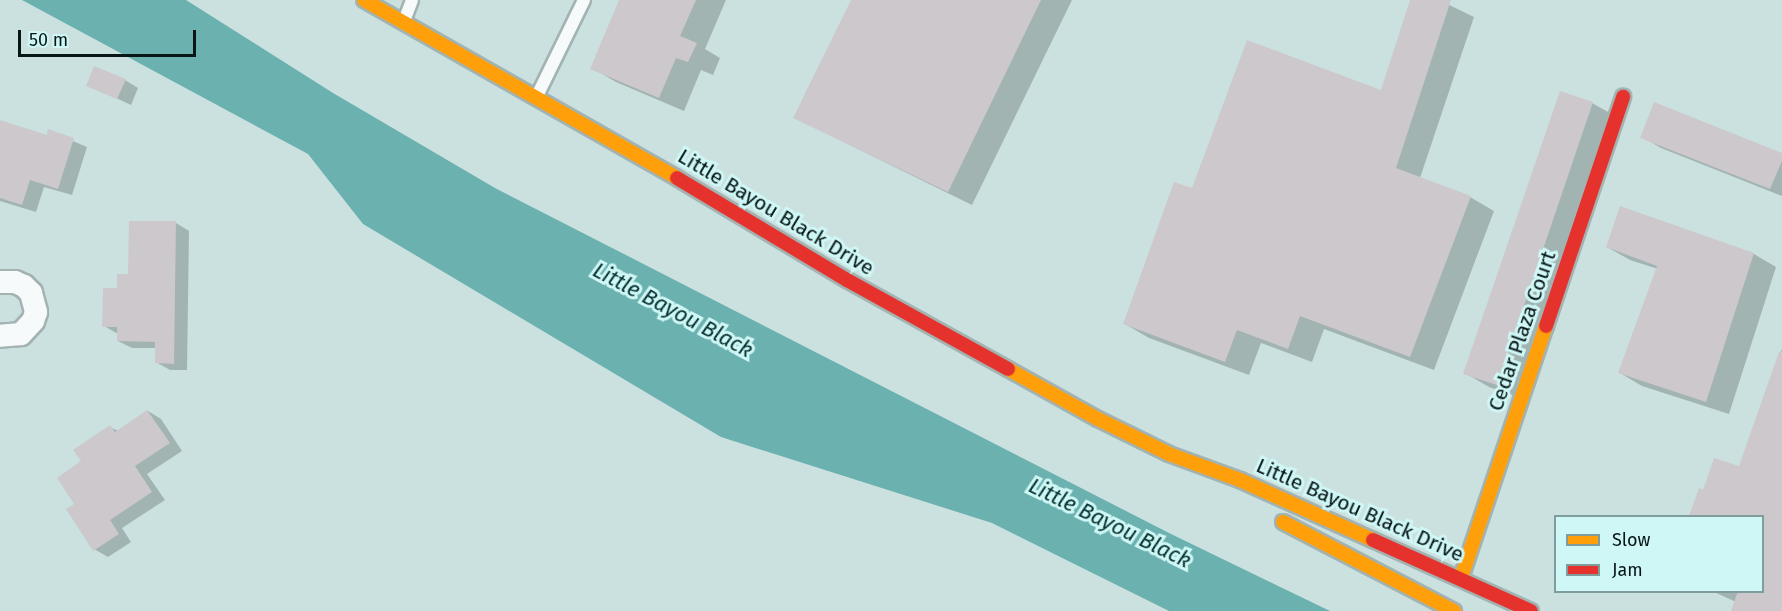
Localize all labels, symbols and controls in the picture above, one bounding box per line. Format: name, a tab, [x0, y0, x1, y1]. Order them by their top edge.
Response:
scale bar	[21, 18, 200, 56]
text: 50 m	[29, 29, 68, 51]
street label: Little Bayou Black Drive	[673, 143, 879, 281]
street label: Cedar Plaza Court	[1483, 248, 1561, 414]
water label: Little Bayou Black	[589, 257, 757, 363]
street label: Little Bayou Black Drive	[1252, 453, 1468, 567]
water label: Little Bayou Black	[1025, 472, 1195, 574]
legend	[1554, 515, 1764, 593]
text: Slow	[1612, 529, 1650, 551]
text: Jam	[1612, 559, 1643, 581]

